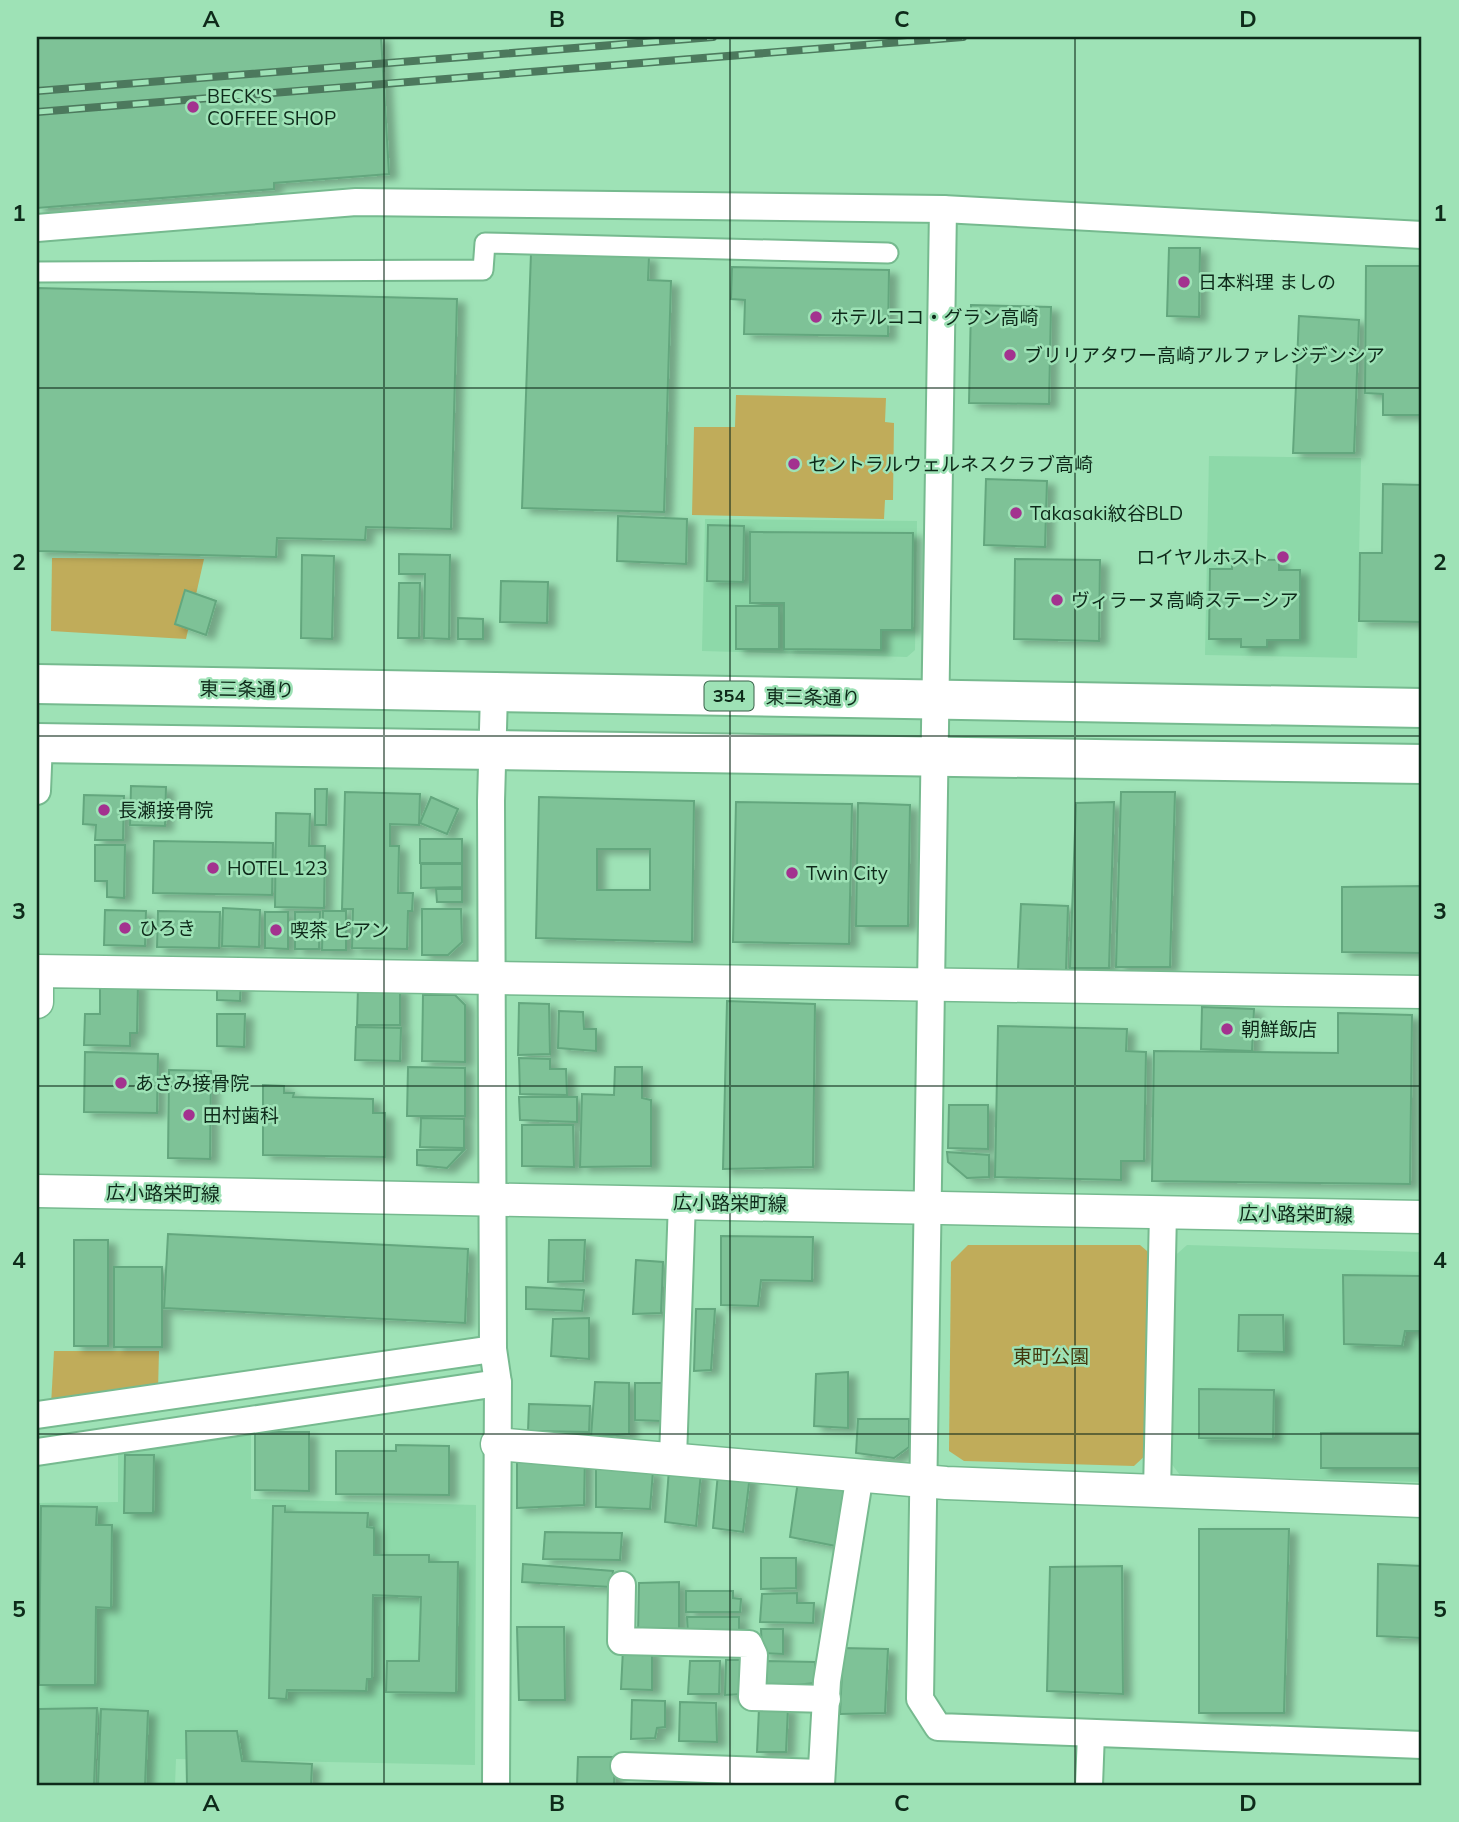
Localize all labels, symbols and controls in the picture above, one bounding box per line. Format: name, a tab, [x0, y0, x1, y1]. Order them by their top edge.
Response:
text: A	[202, 4, 220, 33]
text: B	[549, 4, 565, 33]
text: C	[894, 4, 910, 33]
text: D	[1239, 4, 1257, 33]
place label: BECK'S COFFEE SHOP	[207, 84, 336, 130]
marker: BECK'S COFFEE SHOP	[185, 99, 201, 115]
text: 1	[12, 198, 26, 227]
text: 1	[1433, 198, 1447, 227]
place label: 日本料理 ましの	[1198, 270, 1336, 294]
marker: 日本料理 ましの	[1176, 274, 1192, 290]
place label: ホテルココ・グラン高崎	[830, 305, 1039, 329]
marker: ホテルココ・グラン高崎	[808, 309, 824, 325]
place label: ブリリアタワー高崎アルファレジデンシア	[1024, 343, 1385, 367]
marker: ブリリアタワー高崎アルファレジデンシア	[1002, 347, 1018, 363]
place label: セントラルウェルネスクラブ高崎	[808, 452, 1093, 476]
marker: セントラルウェルネスクラブ高崎	[786, 456, 802, 472]
place label: Takasaki紋谷BLD	[1030, 501, 1183, 525]
marker: Takasaki紋谷BLD	[1008, 505, 1024, 521]
place label: ロイヤルホスト	[1137, 545, 1269, 569]
text: 2	[12, 547, 26, 576]
text: 2	[1433, 547, 1447, 576]
marker: ロイヤルホスト	[1275, 549, 1291, 565]
place label: ヴィラーヌ高崎ステーシア	[1071, 588, 1299, 612]
marker: ヴィラーヌ高崎ステーシア	[1049, 592, 1065, 608]
street label: 東三条通り	[199, 676, 295, 702]
road number: 354	[704, 682, 754, 710]
street label: 東三条通り	[765, 684, 861, 710]
place label: 長瀬接骨院	[118, 798, 213, 822]
marker: 長瀬接骨院	[96, 802, 112, 818]
place label: HOTEL 123	[227, 856, 328, 880]
marker: HOTEL 123	[205, 860, 221, 876]
place label: Twin City	[806, 861, 888, 885]
marker: Twin City	[784, 865, 800, 881]
text: 3	[12, 896, 26, 925]
text: 3	[1433, 896, 1447, 925]
place label: ひろき	[139, 916, 196, 940]
place label: 喫茶 ピアン	[290, 918, 389, 942]
marker: ひろき	[117, 920, 133, 936]
marker: 喫茶 ピアン	[268, 922, 284, 938]
place label: 朝鮮飯店	[1241, 1017, 1317, 1041]
marker: 朝鮮飯店	[1219, 1021, 1235, 1037]
place label: あさみ接骨院	[135, 1071, 249, 1095]
marker: あさみ接骨院	[113, 1075, 129, 1091]
place label: 田村歯科	[203, 1103, 279, 1127]
marker: 田村歯科	[181, 1107, 197, 1123]
street label: 広小路栄町線	[106, 1180, 220, 1206]
street label: 広小路栄町線	[673, 1190, 787, 1216]
street label: 広小路栄町線	[1239, 1201, 1353, 1227]
text: 4	[12, 1245, 26, 1274]
text: 4	[1433, 1245, 1447, 1274]
park label: 東町公園	[1013, 1344, 1089, 1368]
text: 5	[12, 1594, 26, 1623]
text: 5	[1433, 1594, 1447, 1623]
text: A	[202, 1788, 220, 1817]
text: B	[549, 1788, 565, 1817]
text: C	[894, 1788, 910, 1817]
text: D	[1239, 1788, 1257, 1817]

